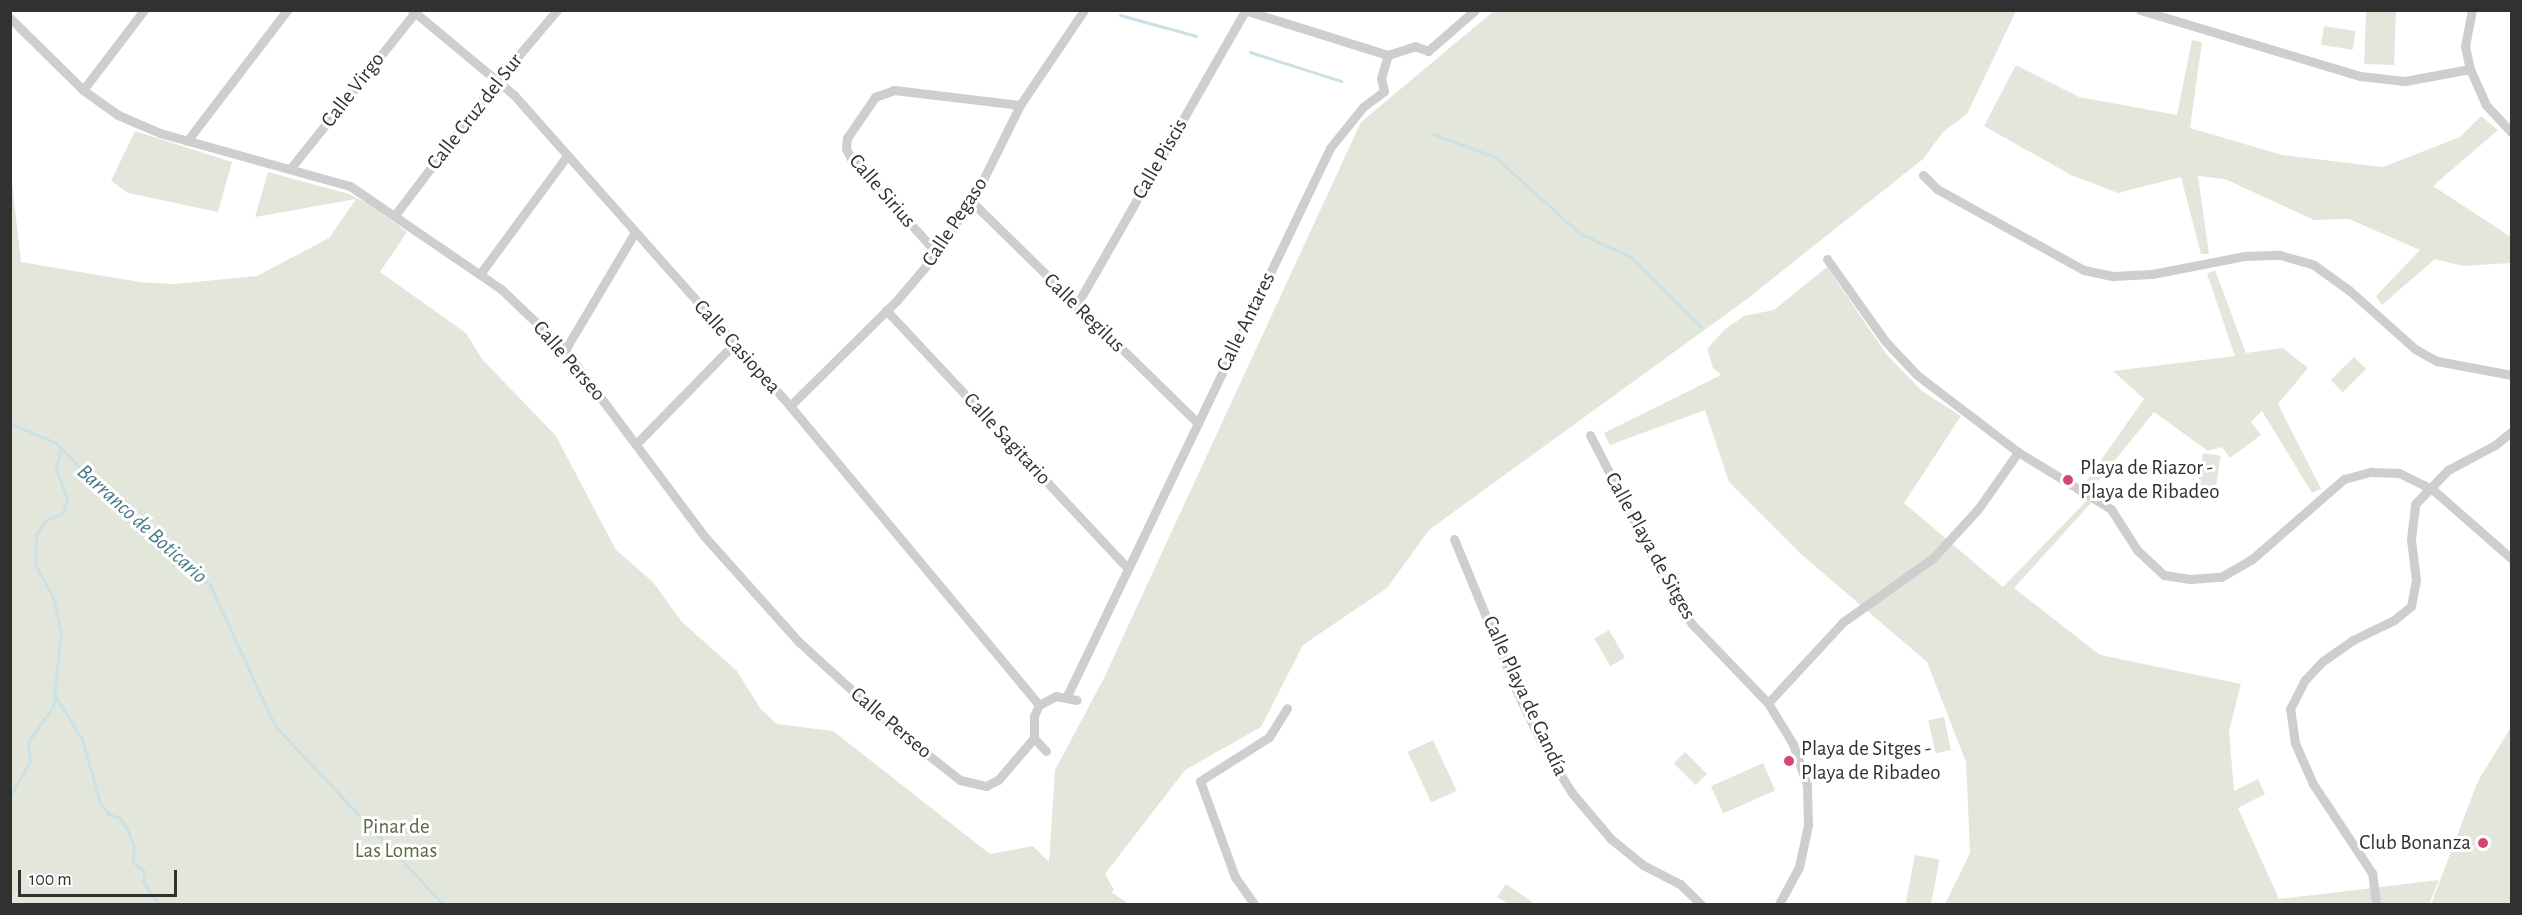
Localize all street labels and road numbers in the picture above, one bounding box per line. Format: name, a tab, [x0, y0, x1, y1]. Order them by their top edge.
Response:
street label: Calle Virgo	[316, 47, 390, 133]
street label: Calle Cruz del Sur	[422, 49, 528, 175]
street label: Calle Piscis	[1127, 114, 1193, 204]
street label: Calle Sirius	[843, 149, 921, 233]
street label: Calle Pegaso	[917, 173, 993, 271]
street label: Calle Regilus	[1038, 268, 1130, 358]
street label: Calle Antares	[1211, 268, 1281, 376]
street label: Calle Casiopea	[688, 295, 786, 399]
street label: Calle Perseo	[527, 316, 611, 406]
street label: Calle Sagitario	[958, 388, 1056, 490]
street label: Calle Playa de Sitges	[1599, 468, 1701, 624]
street label: Calle Playa de Gandía	[1477, 612, 1573, 780]
street label: Calle Perseo	[845, 682, 937, 764]

